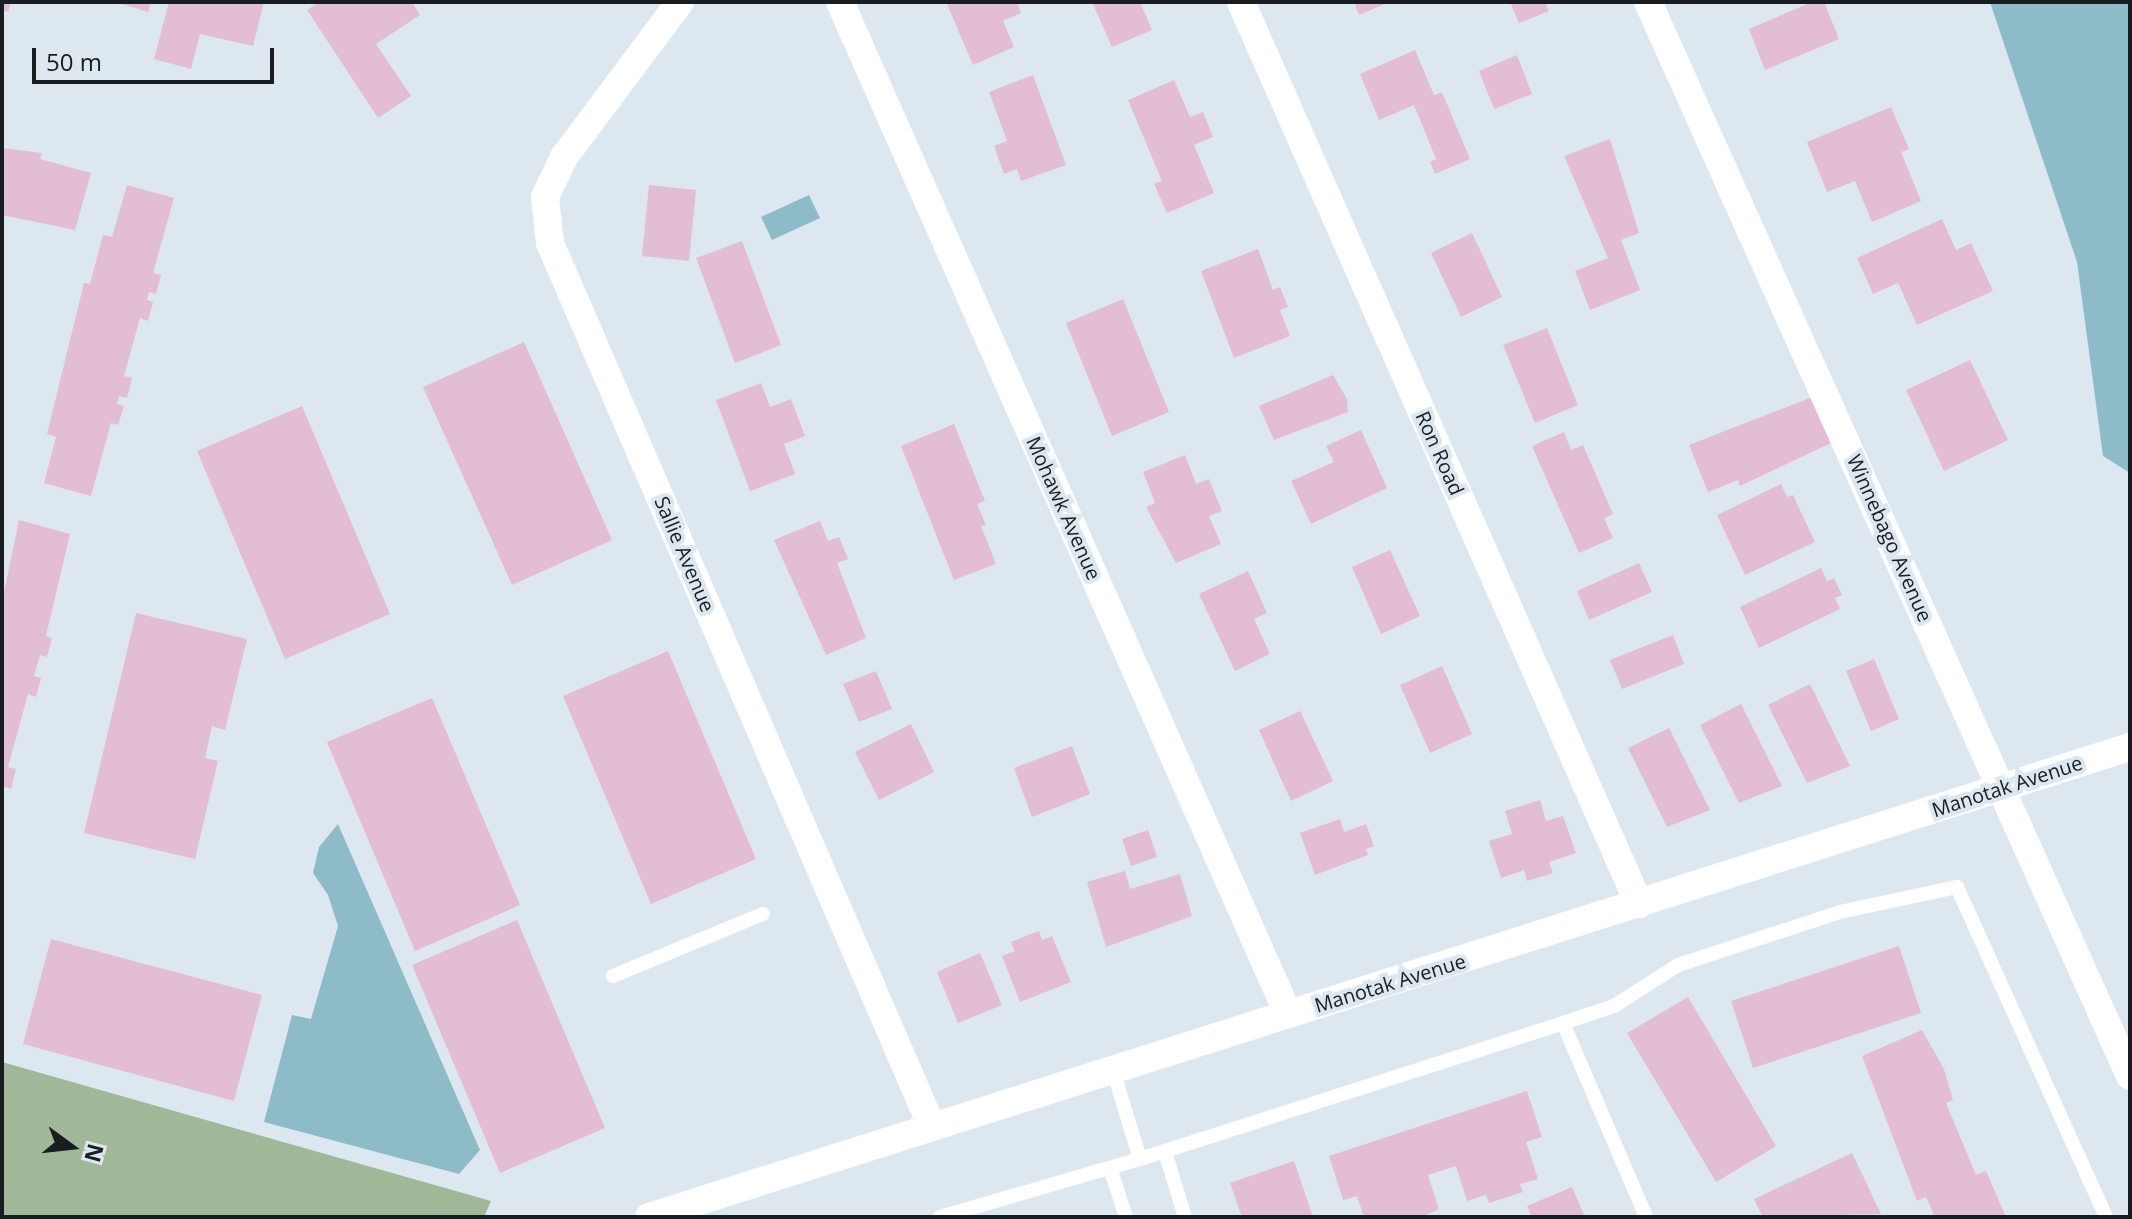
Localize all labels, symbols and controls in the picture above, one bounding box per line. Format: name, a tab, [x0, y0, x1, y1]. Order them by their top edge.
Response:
scale bar	[36, 32, 278, 82]
text: 50 m	[46, 45, 102, 78]
street label: Ron Road	[1411, 407, 1469, 499]
street label: Mohawk Avenue	[1022, 433, 1106, 583]
street label: Winnebago Avenue	[1842, 451, 1938, 625]
street label: Sallie Avenue	[650, 493, 720, 615]
street label: Manotak Avenue	[1929, 750, 2085, 822]
street label: Manotak Avenue	[1311, 949, 1469, 1017]
north arrow	[32, 1107, 112, 1187]
text: N	[78, 1141, 112, 1166]

